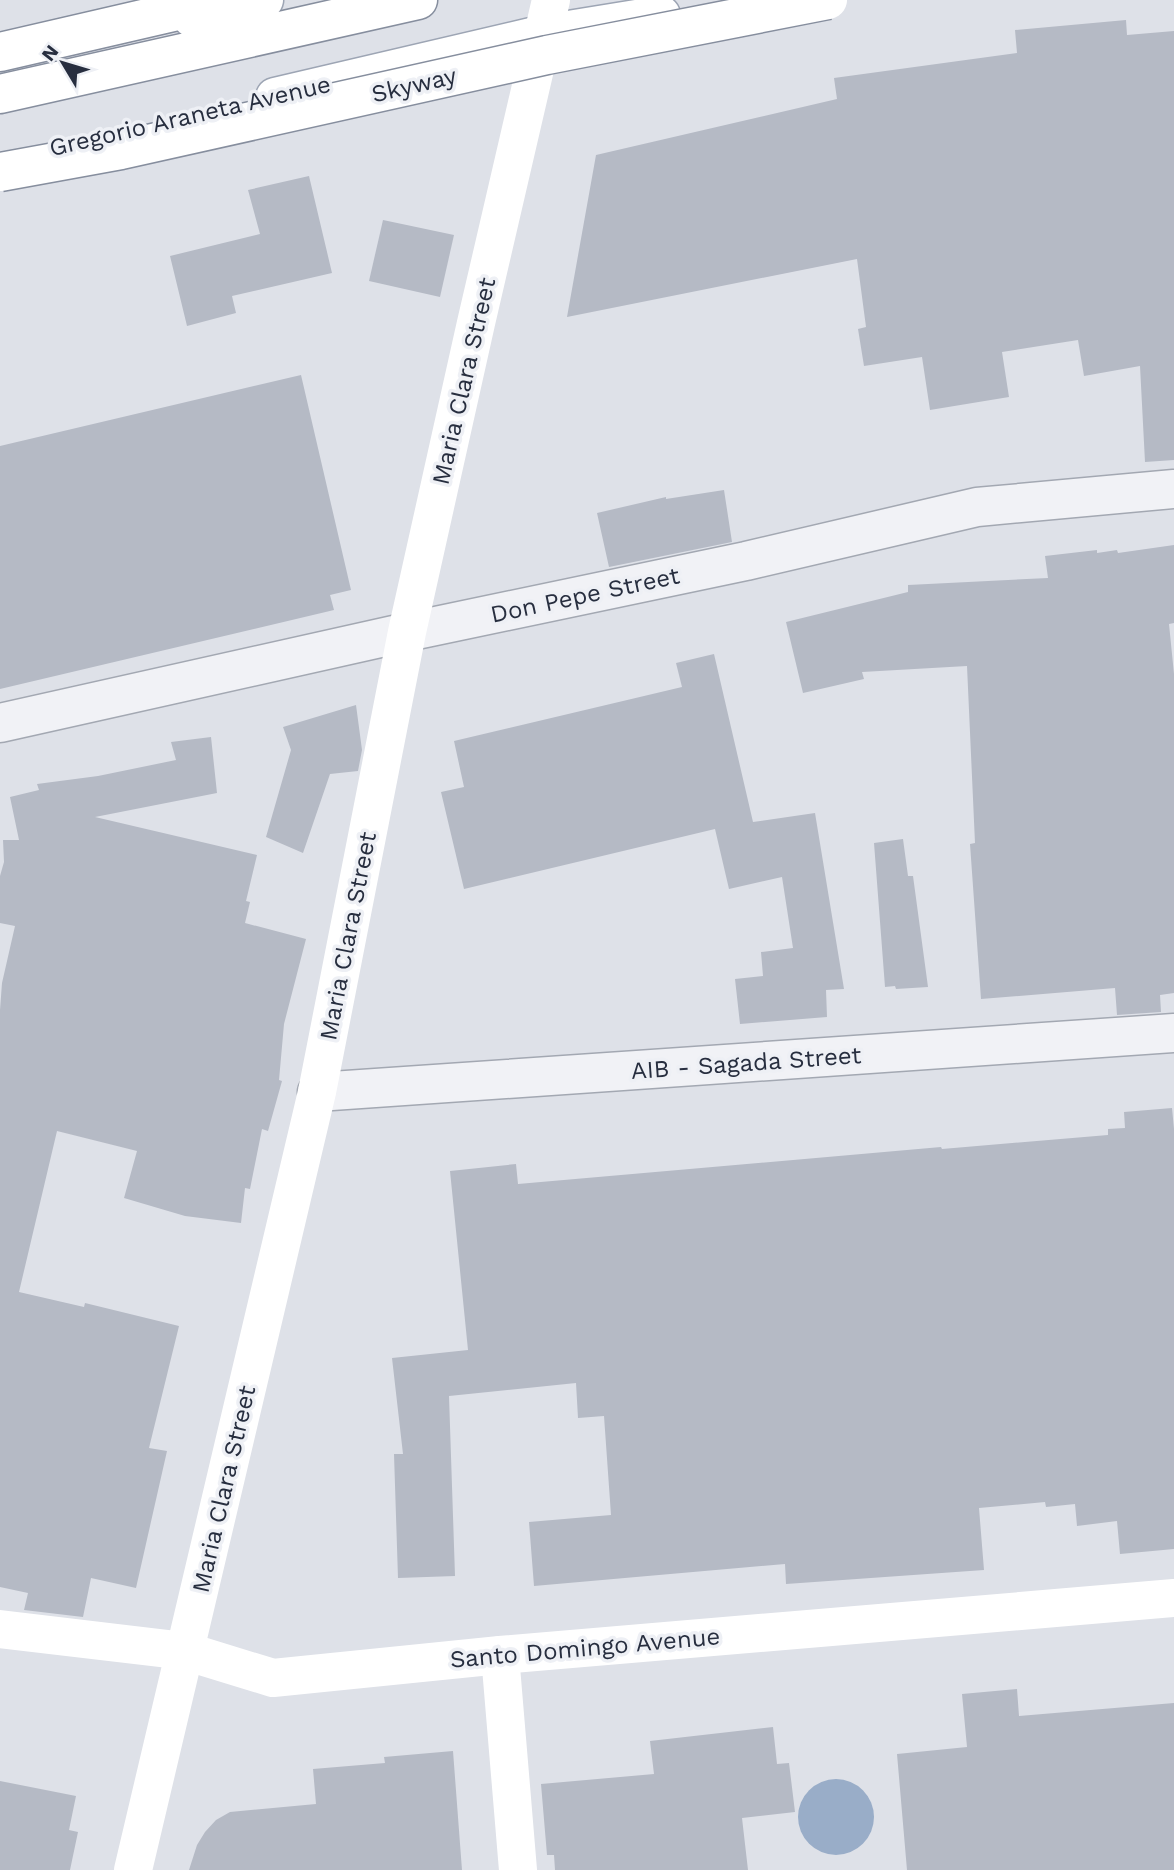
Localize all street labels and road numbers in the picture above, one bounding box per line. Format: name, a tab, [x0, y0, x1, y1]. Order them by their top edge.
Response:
street label: Skyway	[369, 61, 460, 108]
street label: Gregorio Araneta Avenue	[47, 70, 333, 162]
street label: Maria Clara Street	[427, 275, 501, 487]
street label: Don Pepe Street	[488, 561, 682, 629]
street label: Maria Clara Street	[314, 829, 382, 1043]
street label: AIB - Sagada Street	[630, 1041, 862, 1085]
street label: Maria Clara Street	[187, 1383, 261, 1595]
street label: Santo Domingo Avenue	[449, 1622, 721, 1674]

